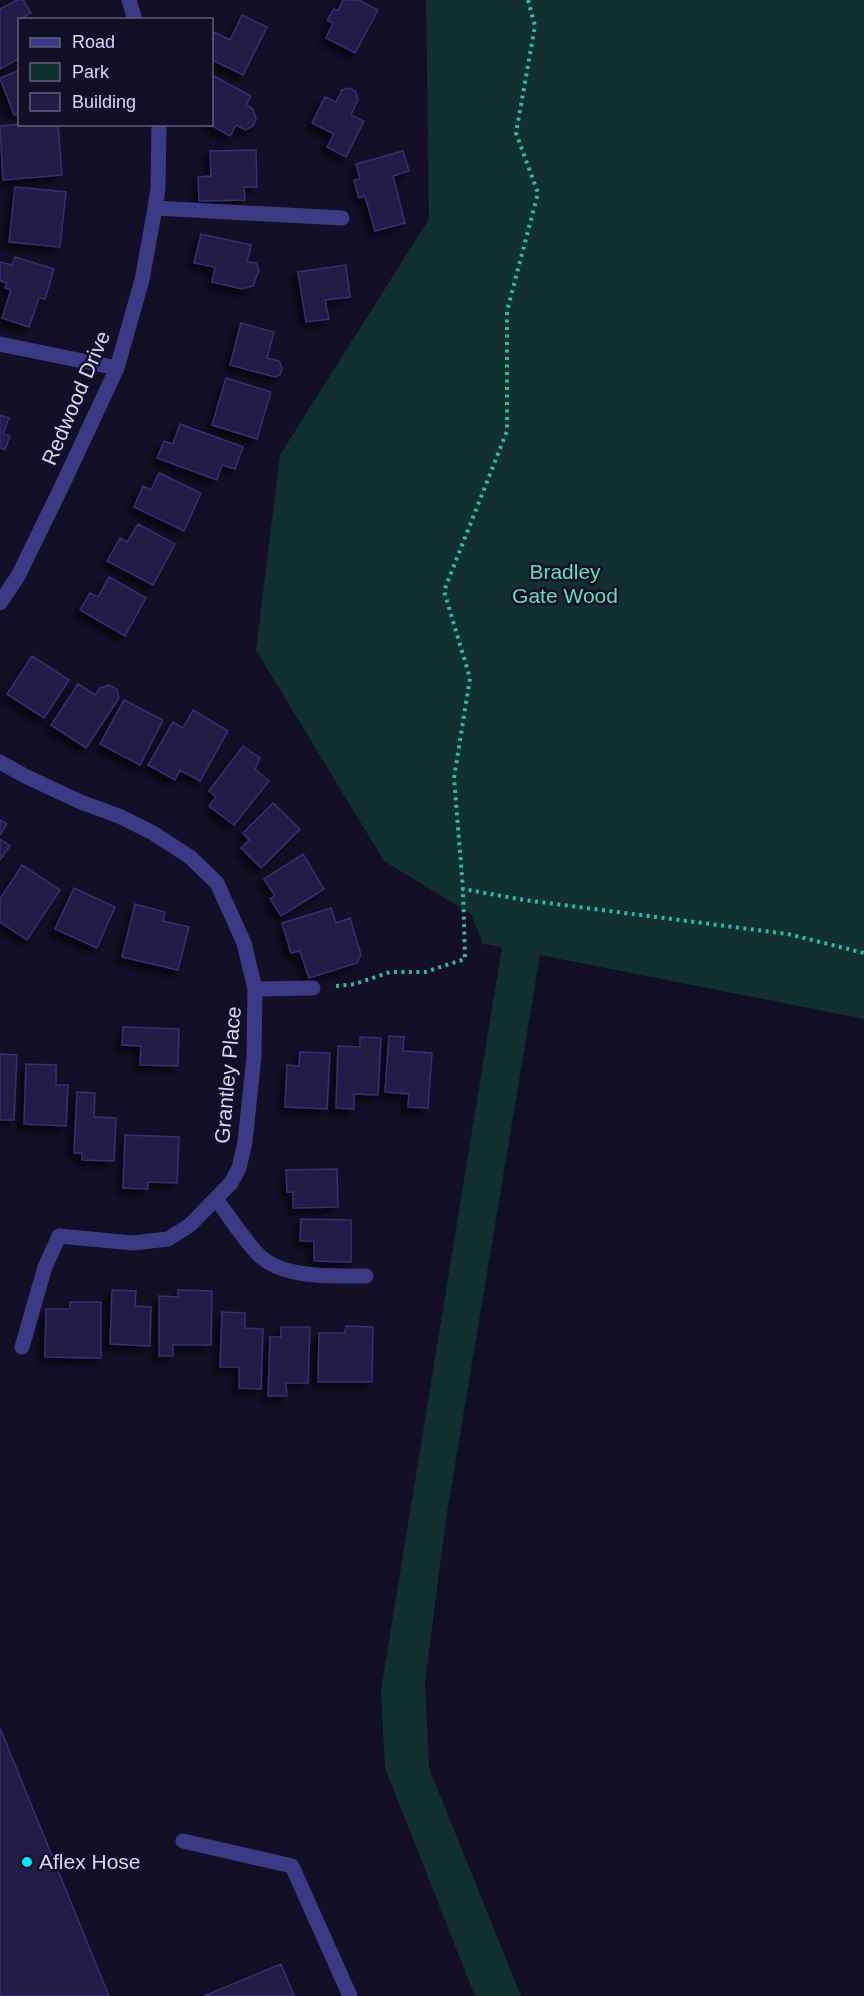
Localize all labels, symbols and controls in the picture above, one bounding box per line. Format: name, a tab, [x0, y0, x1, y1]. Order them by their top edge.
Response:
legend	[18, 18, 213, 126]
text: Road	[72, 32, 115, 52]
text: Park	[72, 62, 110, 82]
text: Building	[72, 92, 136, 112]
street label: Redwood Drive	[37, 327, 114, 468]
park label: Bradley Gate Wood	[512, 560, 618, 607]
street label: Grantley Place	[210, 1005, 245, 1145]
place label: Aflex Hose	[39, 1850, 141, 1873]
marker: Aflex Hose	[20, 1855, 34, 1869]

